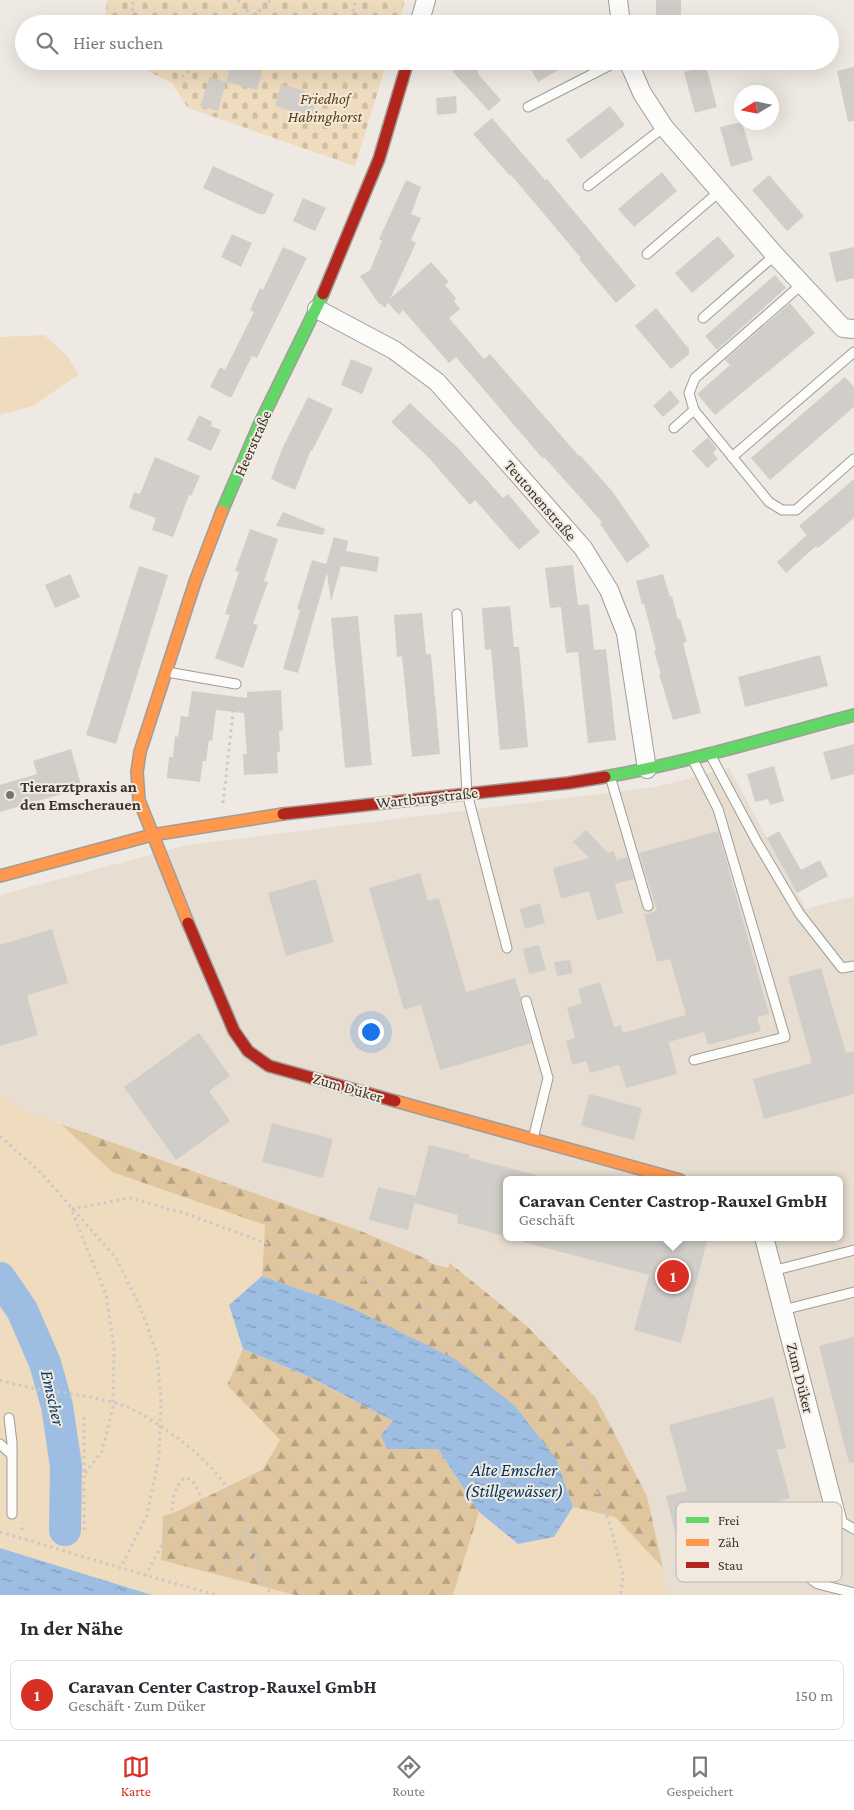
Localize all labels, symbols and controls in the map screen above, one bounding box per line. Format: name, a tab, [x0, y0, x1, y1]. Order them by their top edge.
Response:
search box	[15, 15, 839, 70]
icon: search	[33, 29, 61, 57]
text: Hier suchen	[73, 32, 163, 53]
north arrow	[734, 85, 779, 130]
park label: Friedhof Habinghorst	[288, 90, 362, 126]
street label: Heerstraße	[230, 408, 275, 479]
street label: Teutonenstraße	[501, 457, 580, 544]
place label: Tierarztpraxis an den Emscherauen	[20, 778, 141, 813]
street label: Wartburgstraße	[375, 784, 479, 812]
marker: Tierarztpraxis an den Emscherauen	[4, 789, 16, 801]
your location	[358, 1019, 384, 1045]
street label: Zum Düker	[311, 1069, 385, 1106]
popup	[503, 1176, 843, 1241]
text: Caravan Center Castrop-Rauxel GmbH	[519, 1190, 827, 1211]
text: Geschäft	[519, 1211, 575, 1228]
pin: 1	[657, 1257, 689, 1295]
street label: Zum Düker	[784, 1341, 818, 1415]
water label: Emscher	[37, 1368, 69, 1428]
water label: Alte Emscher (Stillgewässer)	[465, 1460, 563, 1502]
legend	[676, 1502, 842, 1582]
text: Frei	[718, 1512, 740, 1528]
text: Zäh	[718, 1534, 740, 1550]
text: Stau	[718, 1557, 744, 1573]
text: In der Nähe	[20, 1616, 123, 1640]
text: Caravan Center Castrop-Rauxel GmbH	[68, 1676, 377, 1697]
text: 1	[34, 1687, 40, 1704]
text: 150 m	[795, 1687, 833, 1704]
text: Geschäft · Zum Düker	[68, 1697, 206, 1714]
tab: Karte	[121, 1753, 151, 1799]
tab: Route	[392, 1753, 425, 1799]
tab: Gespeichert	[667, 1753, 733, 1799]

